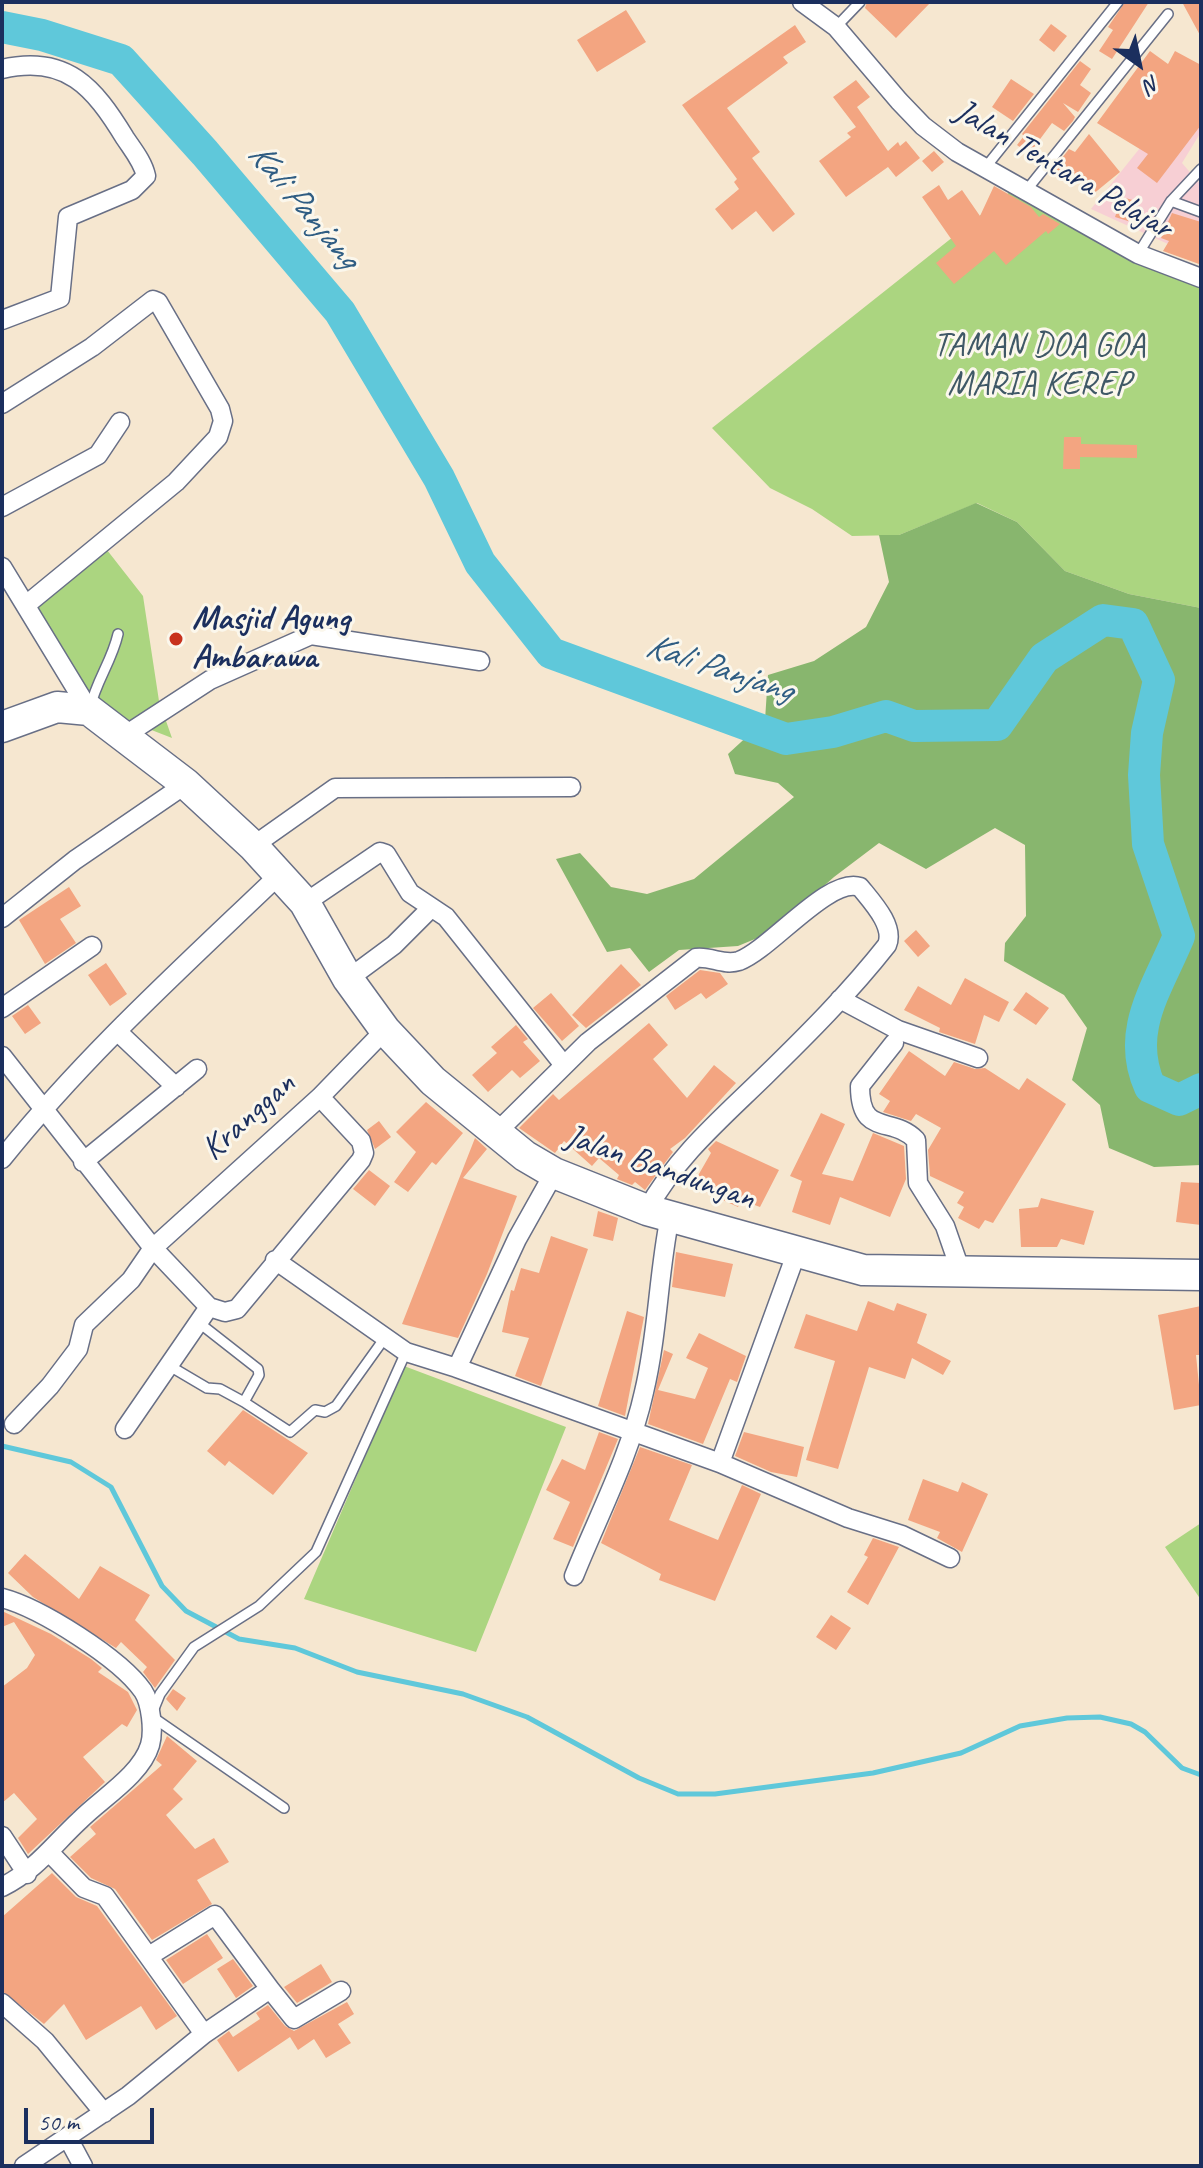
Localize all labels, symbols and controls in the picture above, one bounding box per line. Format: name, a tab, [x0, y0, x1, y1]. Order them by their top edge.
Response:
north arrow	[1099, 24, 1179, 104]
text: N	[1139, 69, 1165, 100]
street label: Jalan Tentara Pelajar	[947, 91, 1179, 249]
water label: Kali Panjang	[238, 134, 368, 278]
park label: TAMAN DOA GOA MARIA KEREP	[933, 326, 1145, 406]
place label: Masjid Agung Ambarawa	[192, 599, 350, 678]
water label: Kali Panjang	[640, 625, 798, 713]
marker: Masjid Agung Ambarawa	[167, 630, 185, 648]
street label: Kranggan	[194, 1064, 304, 1170]
street label: Jalan Bandungan	[560, 1116, 760, 1220]
scale bar	[28, 2092, 158, 2142]
text: 50 m	[38, 2107, 79, 2137]

